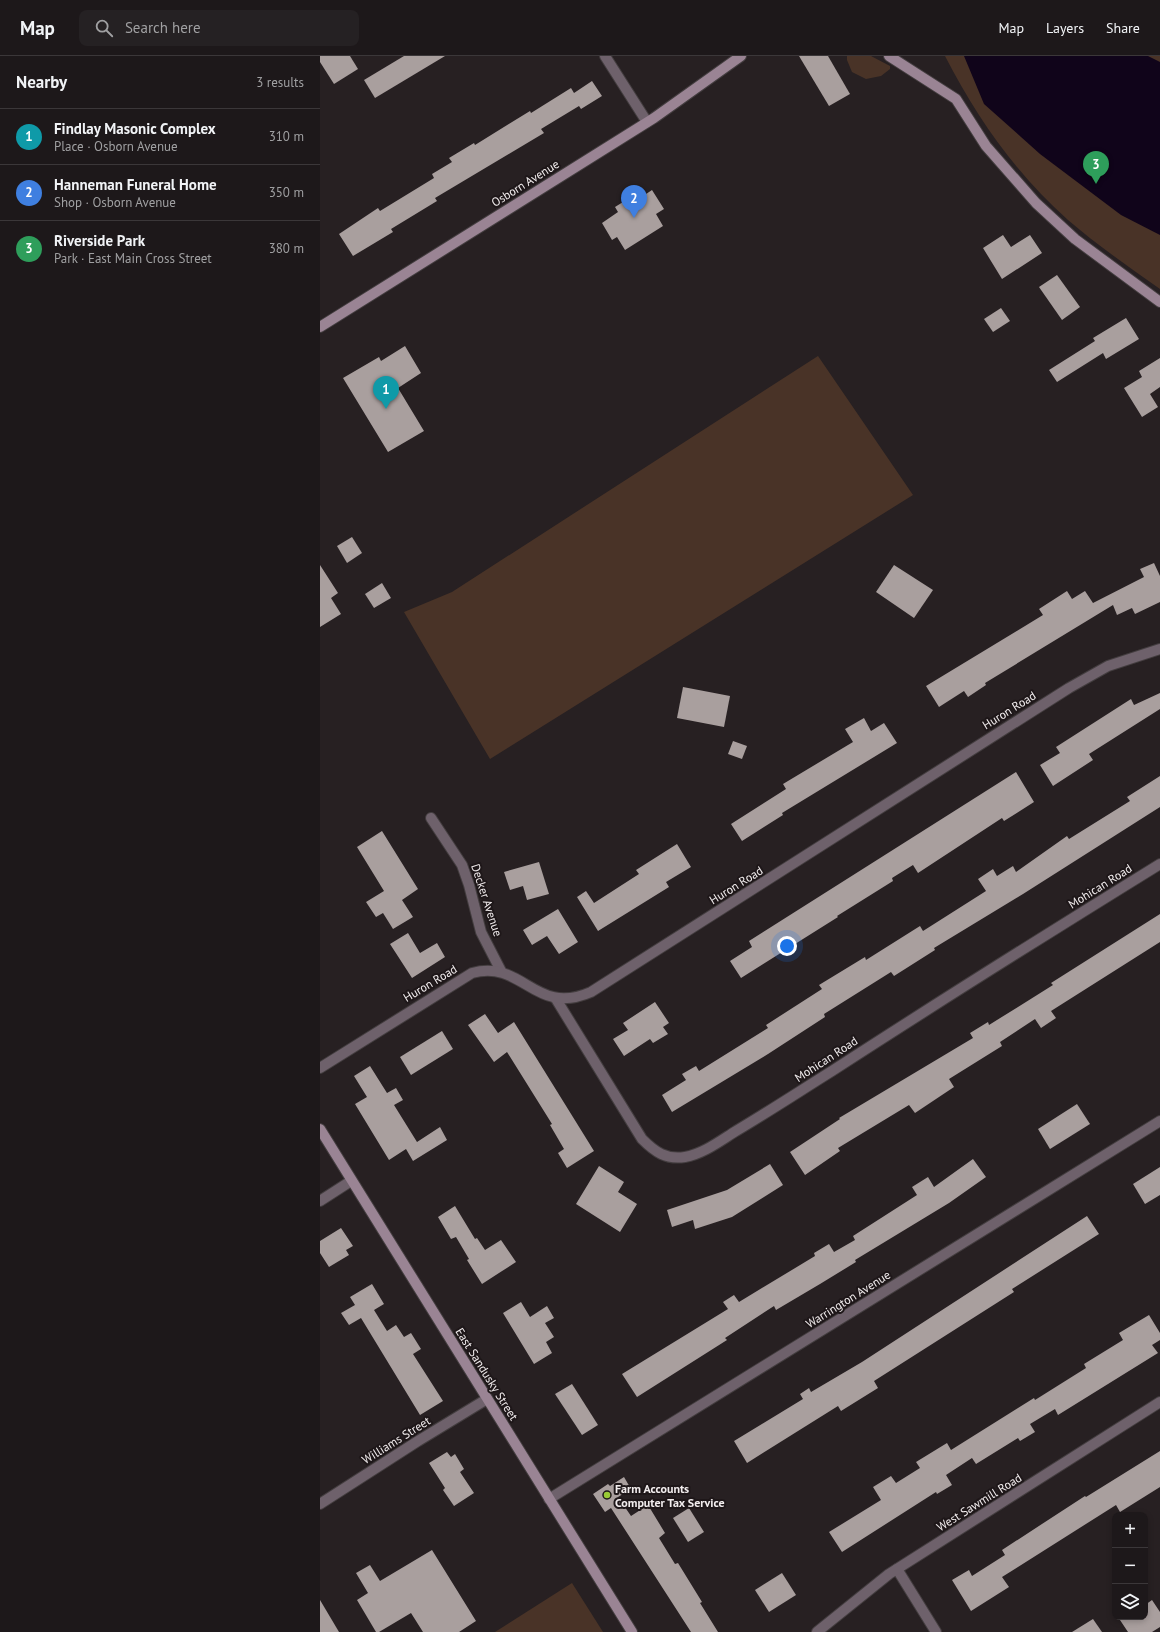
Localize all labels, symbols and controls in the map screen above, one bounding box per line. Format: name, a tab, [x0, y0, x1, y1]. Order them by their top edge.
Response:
search box	[79, 10, 359, 46]
text: Map	[20, 16, 55, 40]
icon: search	[93, 17, 115, 39]
text: Search here	[125, 18, 201, 37]
text: Map	[998, 19, 1024, 37]
text: Layers	[1046, 19, 1084, 37]
text: Share	[1106, 19, 1140, 37]
text: Nearby	[16, 71, 67, 93]
text: 3 results	[256, 74, 304, 91]
text: Findlay Masonic Complex	[54, 119, 216, 138]
text: 1	[25, 128, 33, 145]
text: 310 m	[269, 128, 304, 145]
text: Place · Osborn Avenue	[54, 138, 178, 155]
pin: 3	[1083, 151, 1109, 184]
street label: Osborn Avenue	[488, 156, 562, 210]
text: Hanneman Funeral Home	[54, 175, 217, 194]
text: 2	[25, 184, 33, 201]
text: 350 m	[269, 184, 304, 201]
pin: 2	[621, 185, 647, 218]
text: Shop · Osborn Avenue	[54, 194, 176, 211]
text: Riverside Park	[54, 231, 145, 250]
text: 3	[25, 240, 33, 257]
text: 380 m	[269, 240, 304, 257]
text: Park · East Main Cross Street	[54, 250, 212, 267]
pin: 1	[373, 376, 399, 409]
street label: Huron Road	[979, 688, 1039, 732]
street label: Mohican Road	[1065, 860, 1135, 912]
street label: Decker Avenue	[468, 862, 506, 938]
street label: Huron Road	[706, 863, 766, 907]
your location	[777, 936, 797, 956]
street label: Huron Road	[400, 961, 460, 1005]
street label: Mohican Road	[792, 1033, 860, 1085]
street label: Warrington Avenue	[803, 1267, 893, 1331]
street label: East Sandusky Street	[452, 1325, 522, 1423]
street label: Williams Street	[359, 1413, 433, 1467]
street label: West Sawmill Road	[934, 1470, 1024, 1534]
place label: Farm Accounts Computer Tax Service	[615, 1481, 725, 1510]
marker: Farm Accounts Computer Tax Service	[602, 1490, 612, 1500]
map controls	[1112, 1512, 1148, 1620]
button: +	[1112, 1512, 1148, 1548]
button: −	[1112, 1548, 1148, 1584]
button: layers	[1112, 1584, 1148, 1620]

